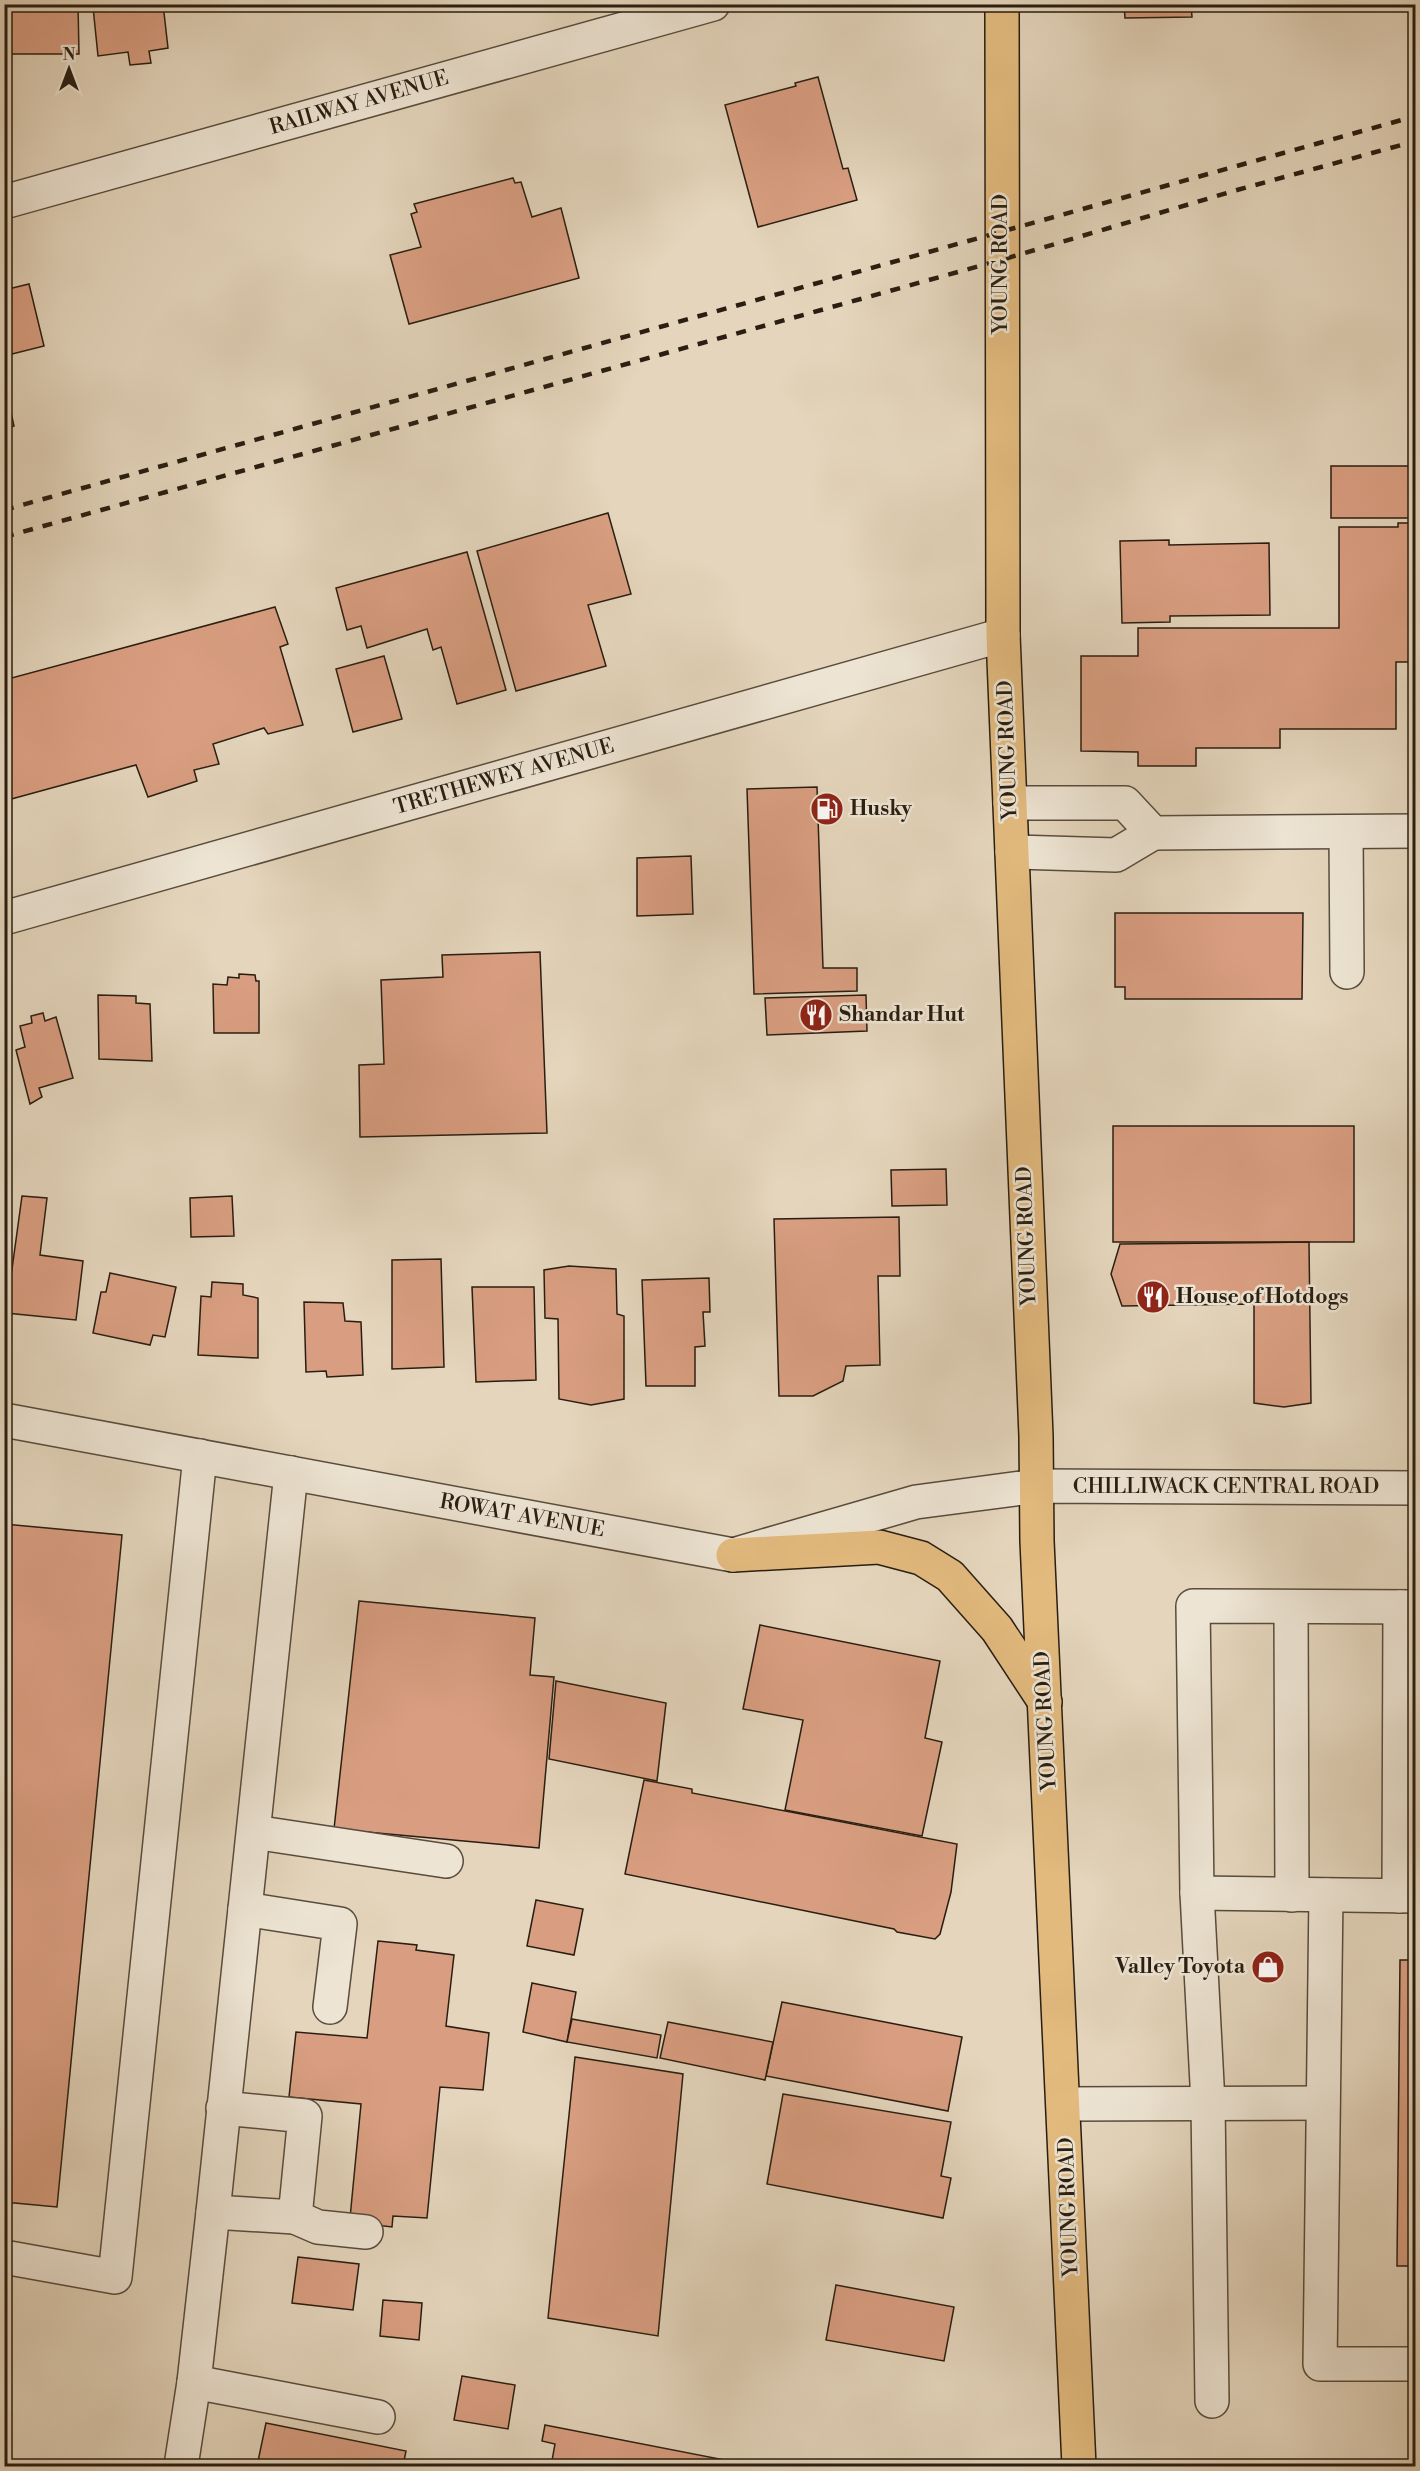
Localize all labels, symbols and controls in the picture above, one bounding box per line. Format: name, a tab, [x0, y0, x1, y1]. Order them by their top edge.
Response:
north arrow	[39, 39, 99, 99]
text: N	[63, 45, 76, 65]
street label: RAILWAY AVENUE	[266, 65, 452, 141]
street label: YOUNG ROAD	[988, 194, 1014, 335]
street label: YOUNG ROAD	[993, 680, 1023, 821]
street label: TRETHEWEY AVENUE	[391, 733, 617, 821]
fuel station icon: Husky	[809, 791, 845, 827]
place label: Husky	[850, 796, 912, 822]
restaurant icon: Shandar Hut	[798, 997, 834, 1033]
place label: Shandar Hut	[839, 1002, 965, 1028]
street label: YOUNG ROAD	[1012, 1166, 1042, 1307]
restaurant icon: House of Hotdogs	[1135, 1279, 1171, 1315]
place label: House of Hotdogs	[1176, 1284, 1348, 1310]
street label: CHILLIWACK CENTRAL ROAD	[1073, 1474, 1379, 1500]
street label: ROWAT AVENUE	[438, 1489, 606, 1543]
street label: YOUNG ROAD	[1029, 1650, 1063, 1793]
shop icon: Valley Toyota	[1250, 1949, 1286, 1985]
place label: Valley Toyota	[1114, 1954, 1246, 1980]
street label: YOUNG ROAD	[1054, 2137, 1084, 2278]

